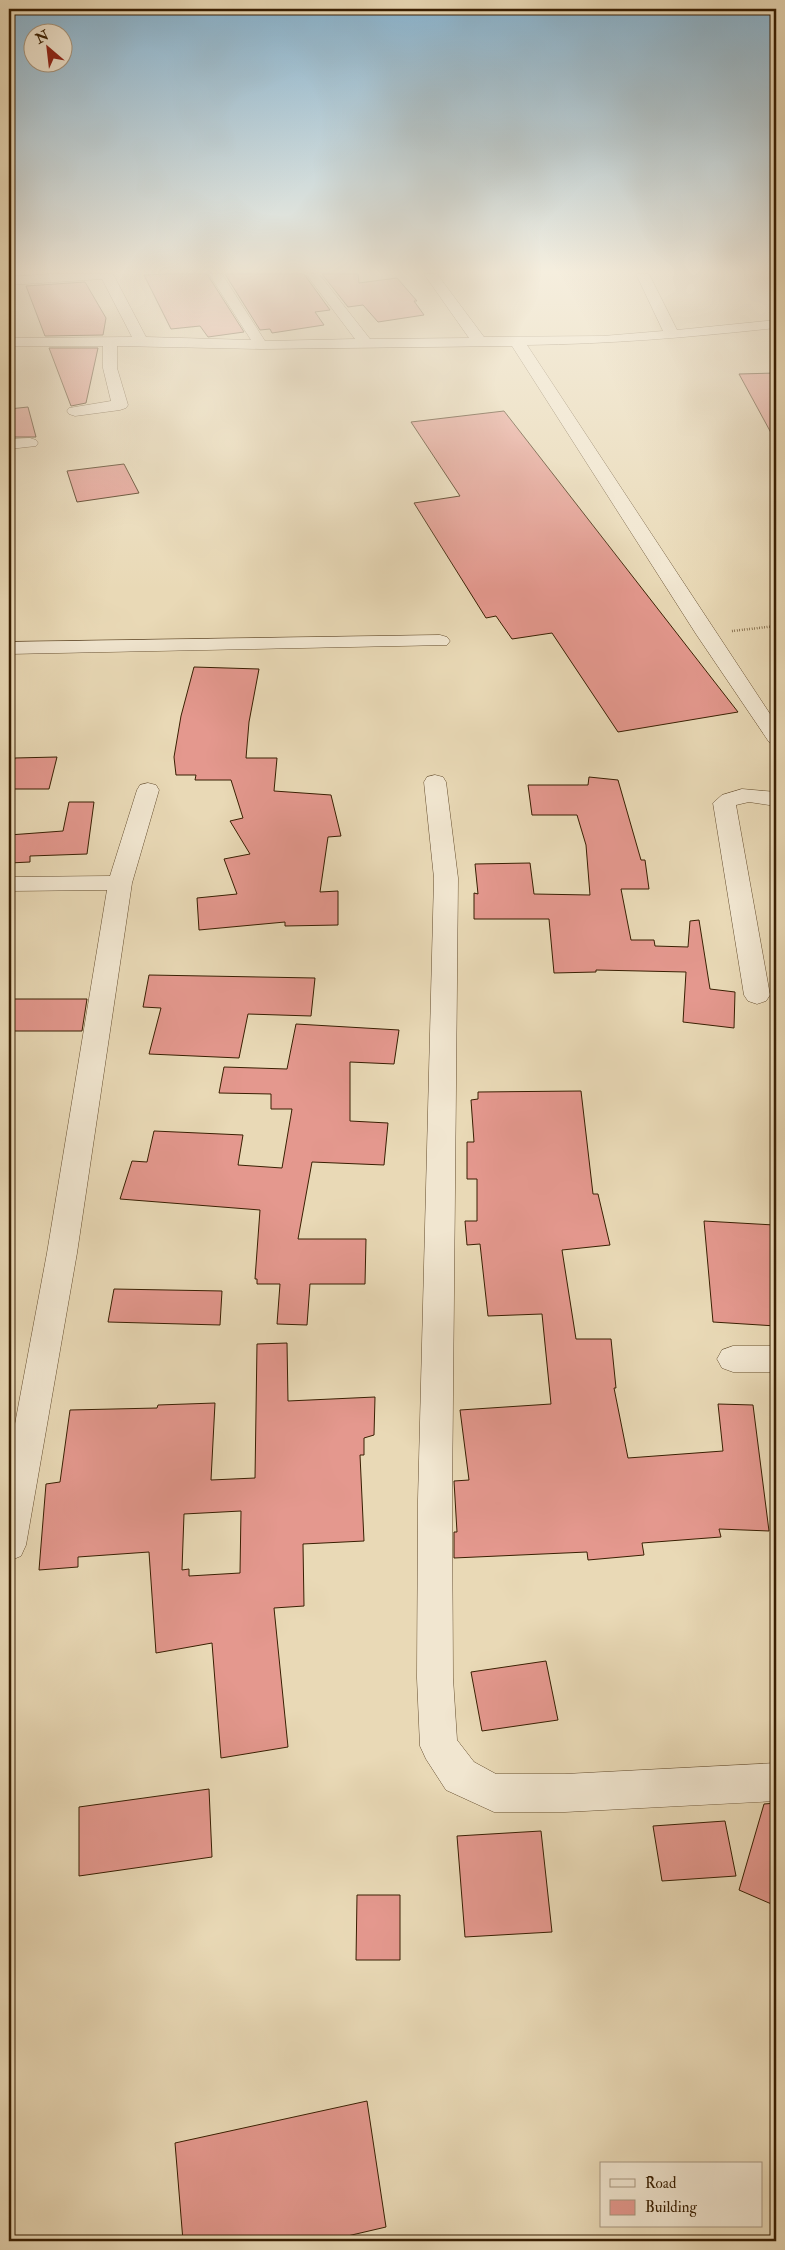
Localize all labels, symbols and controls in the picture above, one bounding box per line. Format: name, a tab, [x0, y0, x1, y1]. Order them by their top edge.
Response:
north arrow	[22, 22, 72, 72]
text: N	[32, 26, 52, 48]
legend	[600, 2162, 762, 2228]
text: Road	[645, 2174, 677, 2193]
text: Building	[645, 2198, 697, 2217]

